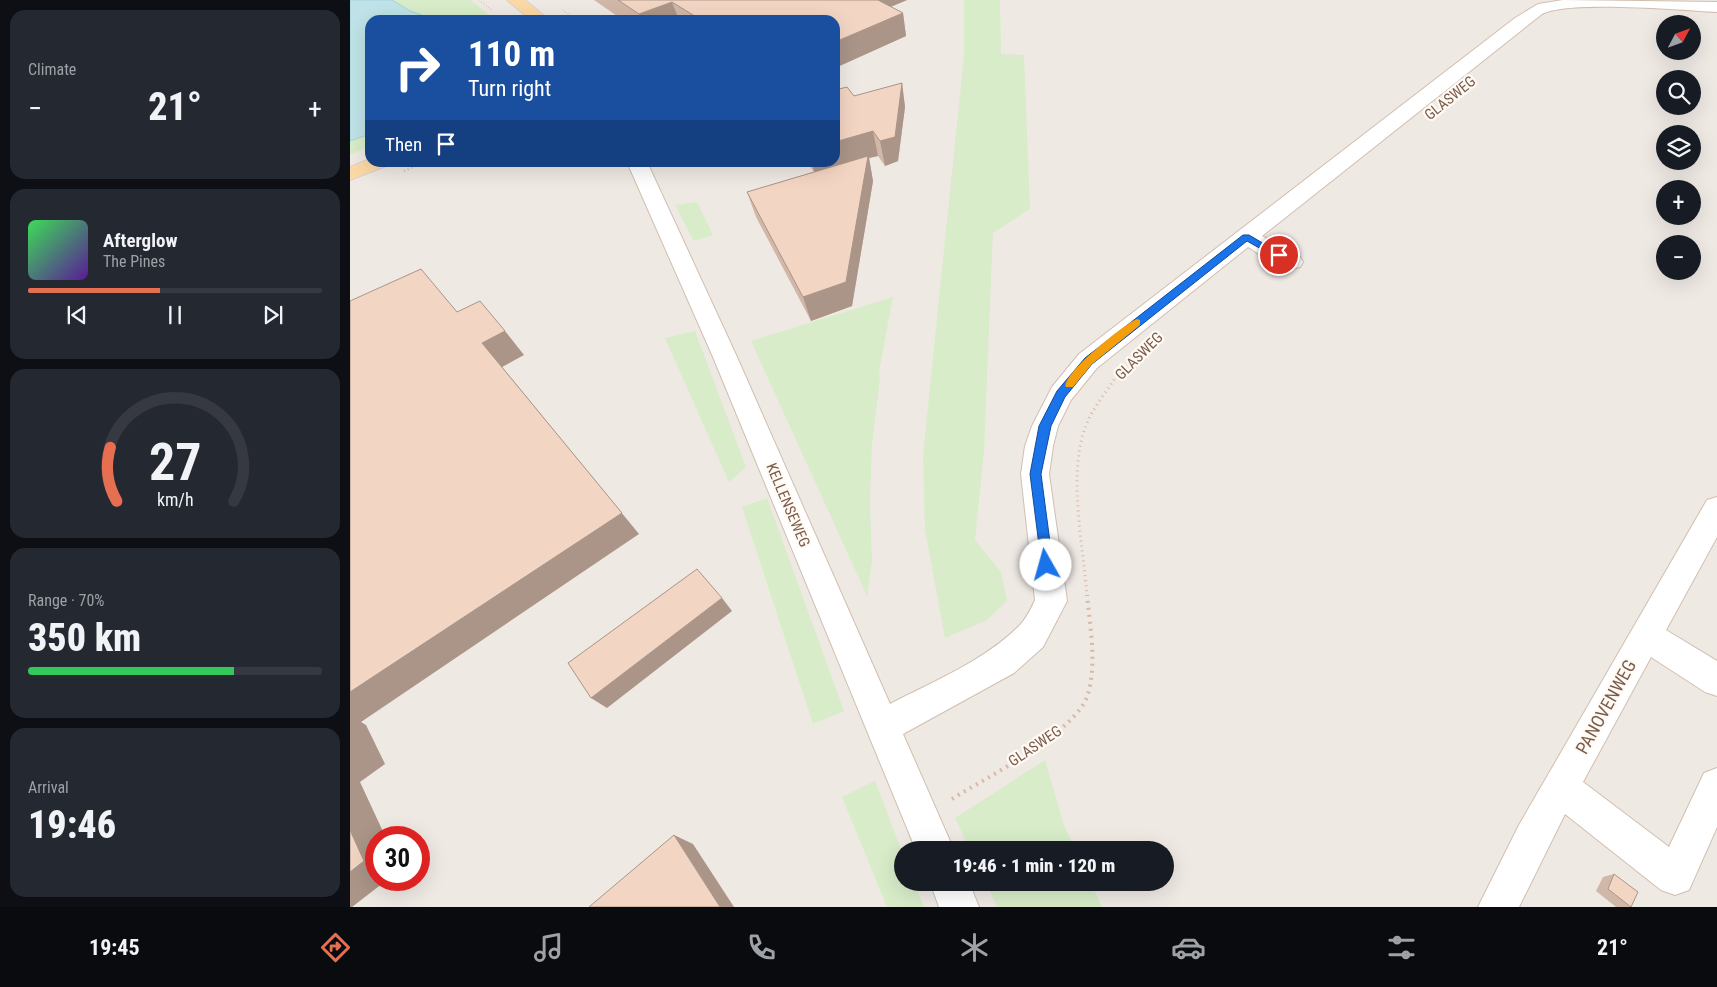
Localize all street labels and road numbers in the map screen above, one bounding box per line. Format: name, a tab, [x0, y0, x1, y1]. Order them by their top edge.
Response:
street label: GLASWEG	[1421, 72, 1479, 124]
street label: GLASWEG	[1111, 328, 1167, 384]
street label: KELLENSEWEG	[762, 460, 814, 550]
street label: PANOVENWEG	[1571, 656, 1640, 758]
street label: GLASWEG	[1005, 722, 1065, 770]

